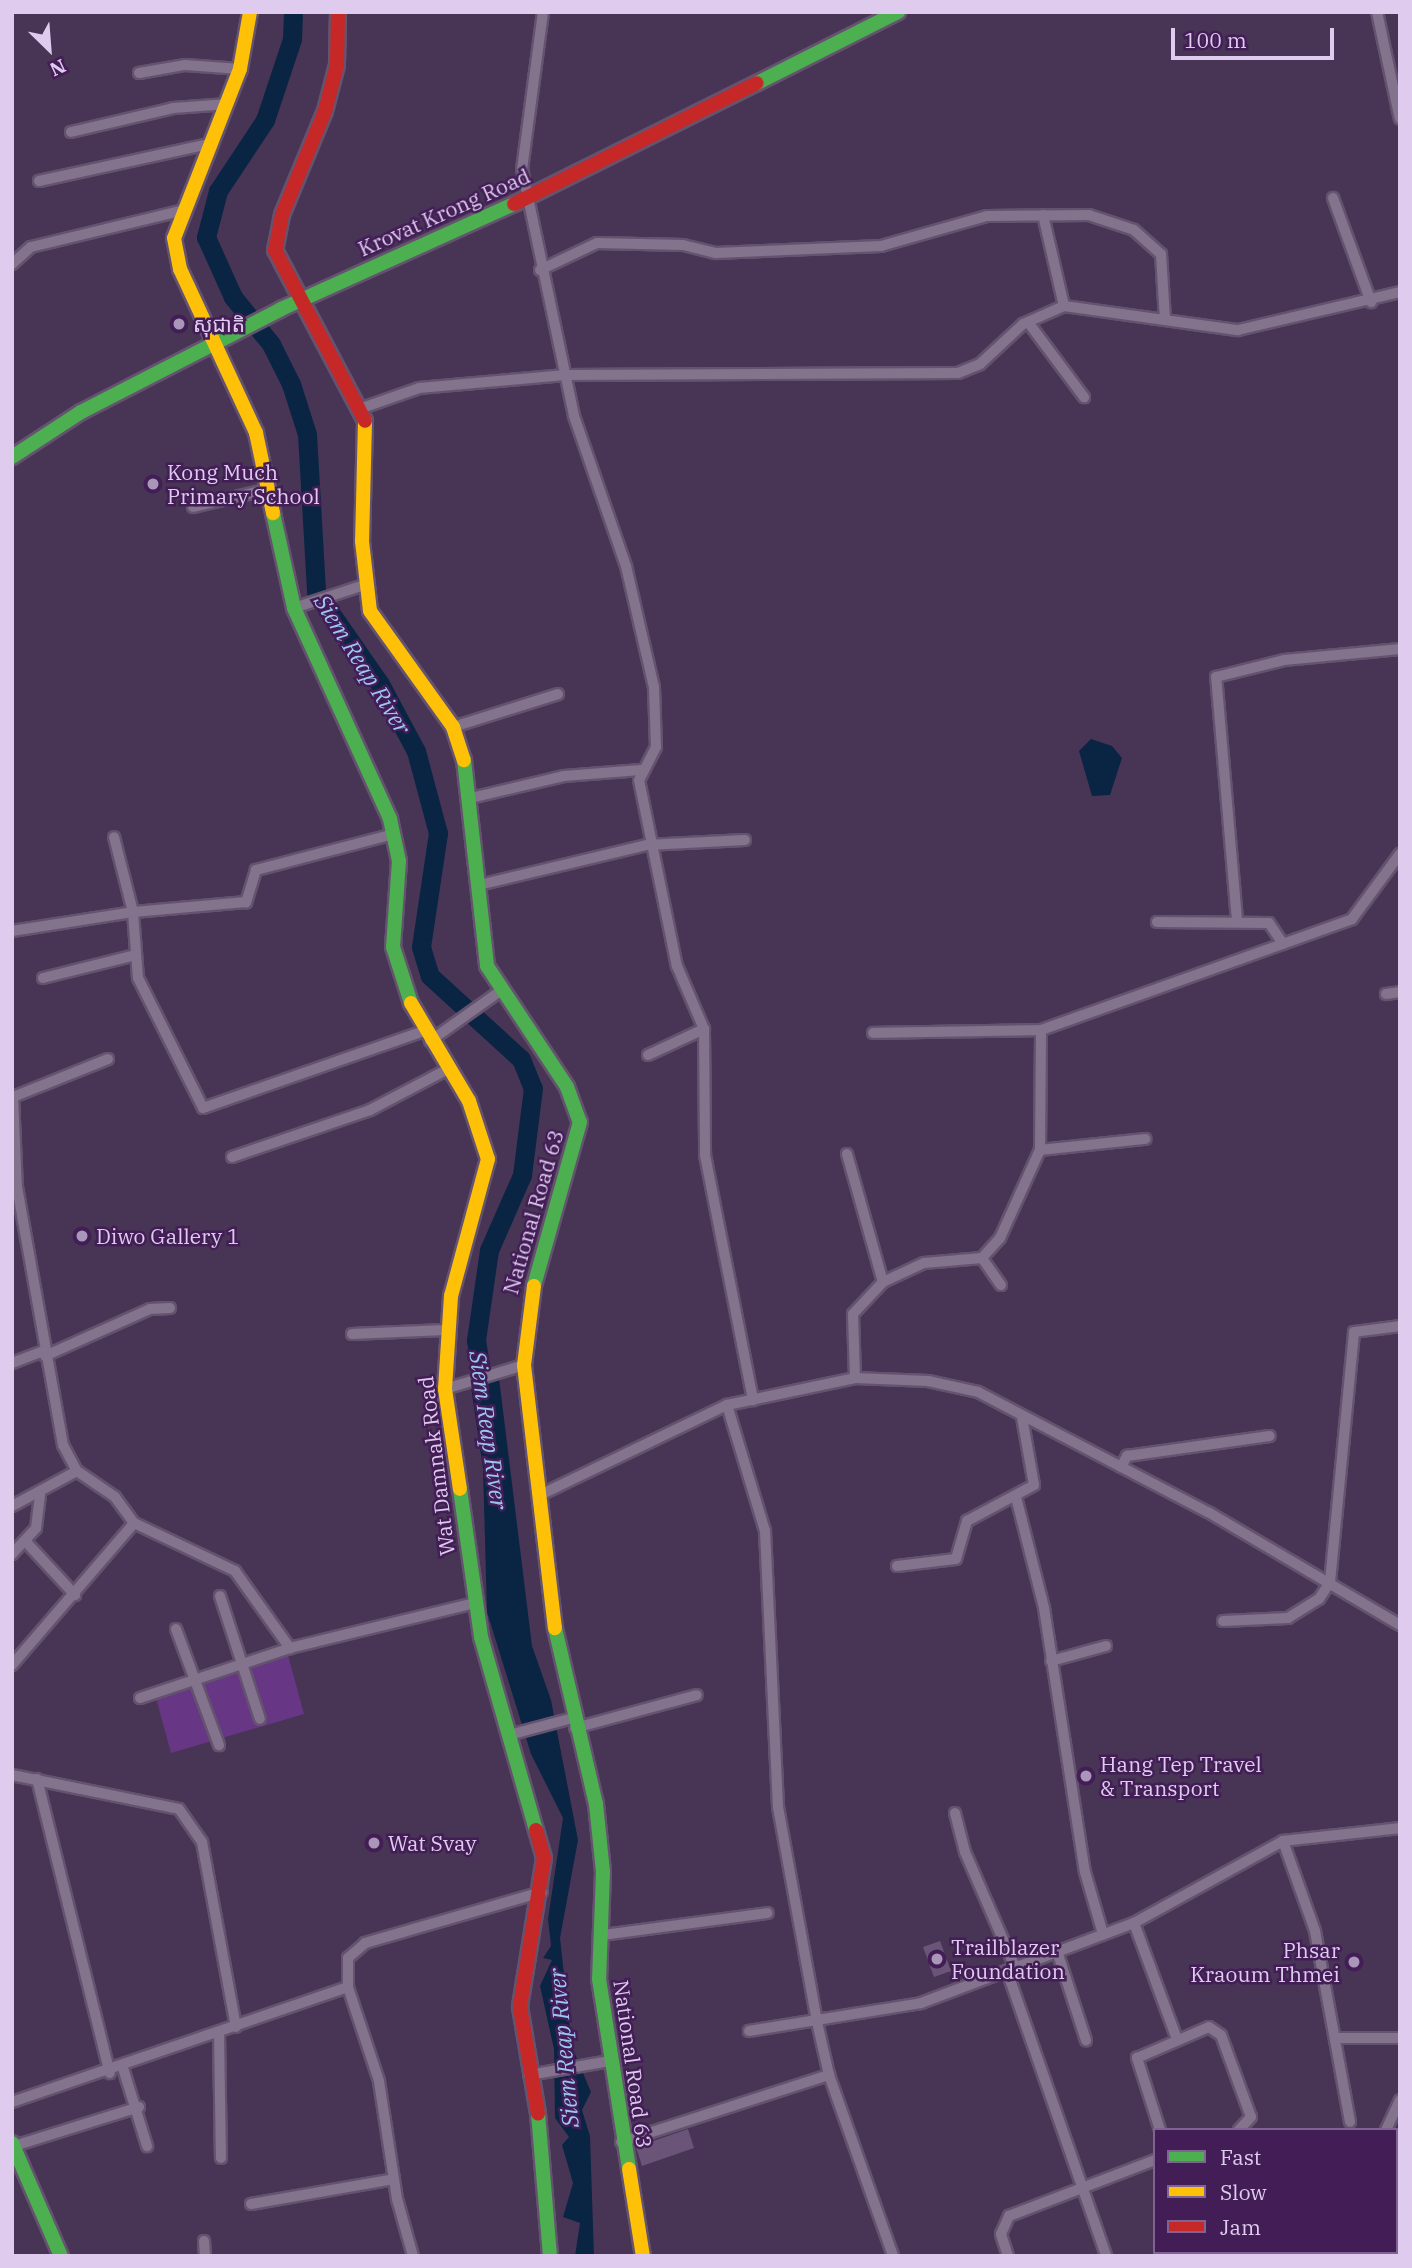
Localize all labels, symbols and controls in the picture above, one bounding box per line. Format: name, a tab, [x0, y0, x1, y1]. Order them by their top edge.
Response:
north arrow	[14, 14, 84, 84]
scale bar	[1174, 14, 1337, 58]
text: 100 m	[1184, 26, 1247, 54]
text: N	[46, 54, 70, 82]
street label: Krovat Krong Road	[354, 163, 534, 261]
place label: សុជាតិ	[193, 311, 245, 337]
marker: សុជាតិ	[171, 316, 187, 332]
place label: Kong Much Primary School	[167, 459, 320, 509]
marker: Kong Much Primary School	[145, 476, 161, 492]
water label: Siem Reap River	[309, 589, 417, 739]
street label: National Road 63	[498, 1127, 568, 1297]
place label: Diwo Gallery 1	[96, 1223, 240, 1249]
marker: Diwo Gallery 1	[74, 1228, 90, 1244]
water label: Siem Reap River	[464, 1349, 514, 1511]
street label: Wat Damnak Road	[412, 1375, 460, 1557]
place label: Hang Tep Travel & Transport	[1100, 1751, 1262, 1801]
marker: Hang Tep Travel & Transport	[1078, 1768, 1094, 1784]
place label: Wat Svay	[388, 1830, 476, 1856]
marker: Wat Svay	[366, 1835, 382, 1851]
place label: Trailblazer Foundation	[951, 1934, 1065, 1984]
place label: Phsar Kraoum Thmei	[1190, 1937, 1340, 1987]
marker: Trailblazer Foundation	[929, 1951, 945, 1967]
marker: Phsar Kraoum Thmei	[1346, 1954, 1362, 1970]
water label: Siem Reap River	[542, 1967, 584, 2129]
street label: National Road 63	[609, 1978, 657, 2150]
legend	[1153, 2128, 1398, 2254]
text: Fast	[1220, 2143, 1261, 2171]
text: Slow	[1220, 2178, 1267, 2206]
text: Jam	[1220, 2213, 1261, 2241]

